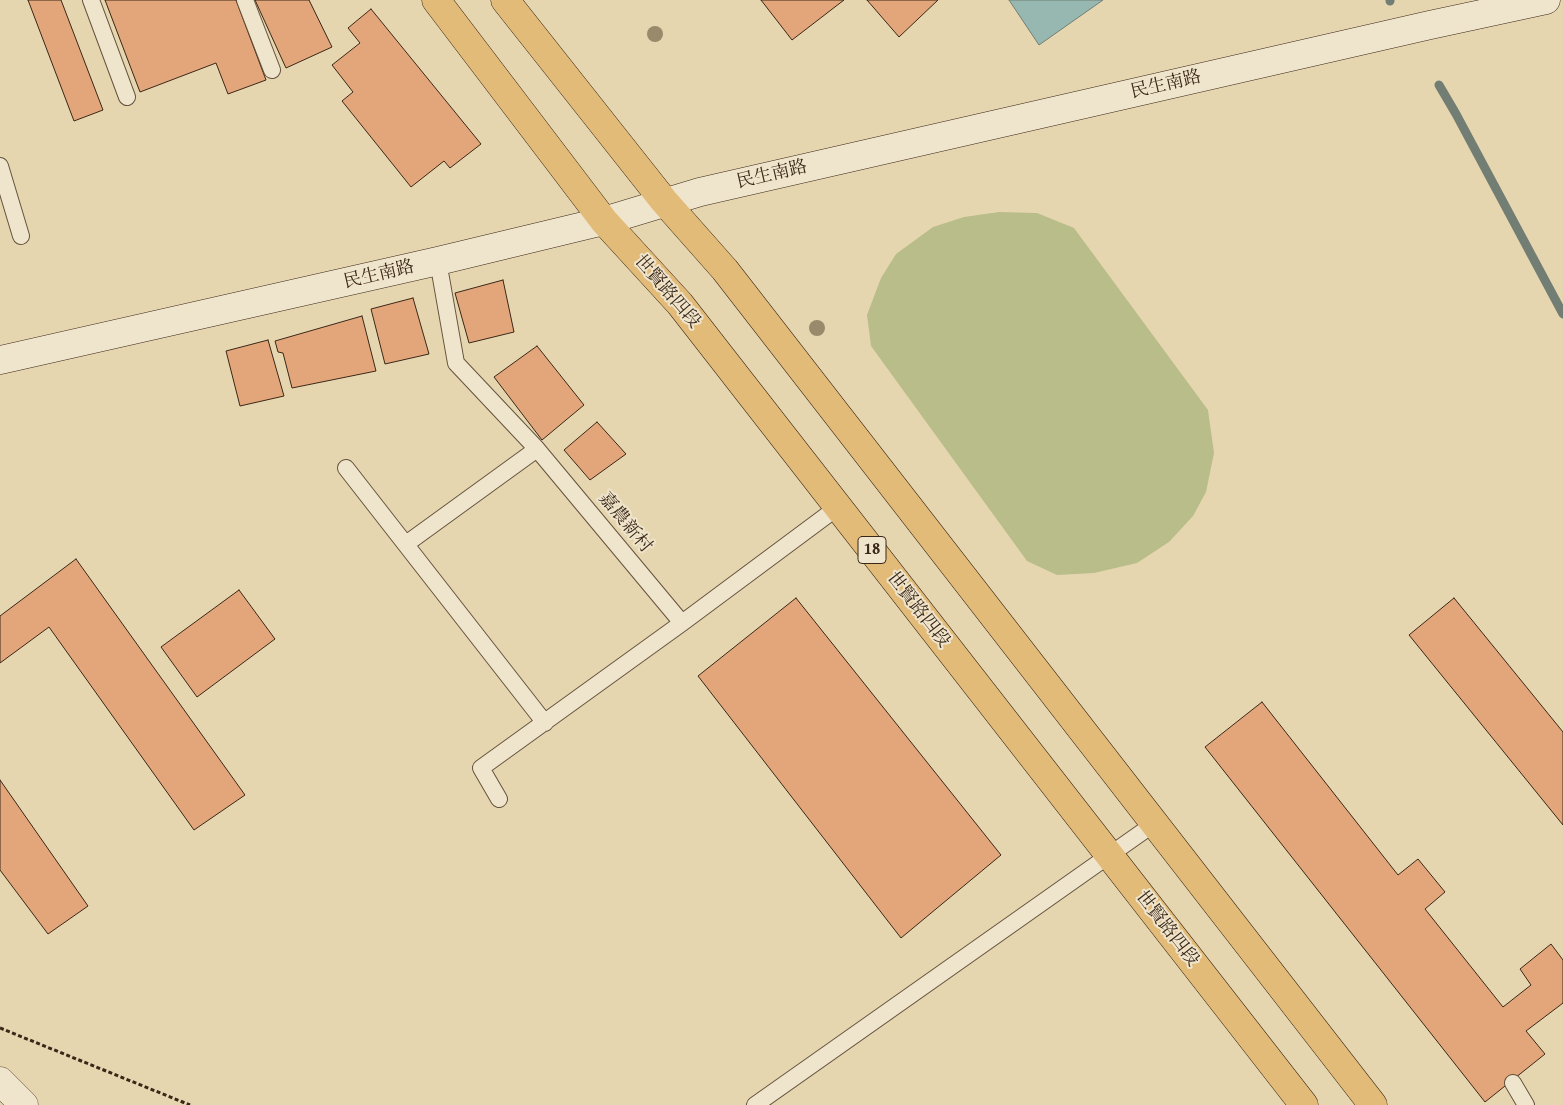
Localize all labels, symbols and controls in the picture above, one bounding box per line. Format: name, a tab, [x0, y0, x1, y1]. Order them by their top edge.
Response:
street label: 民生南路	[1128, 66, 1204, 104]
street label: 民生南路	[734, 156, 810, 194]
street label: 世賢路四段	[629, 251, 705, 333]
street label: 民生南路	[341, 256, 417, 294]
street label: 嘉農新村	[594, 488, 656, 558]
road number: 18	[858, 536, 886, 564]
street label: 世賢路四段	[882, 568, 954, 652]
street label: 世賢路四段	[1131, 887, 1203, 971]

